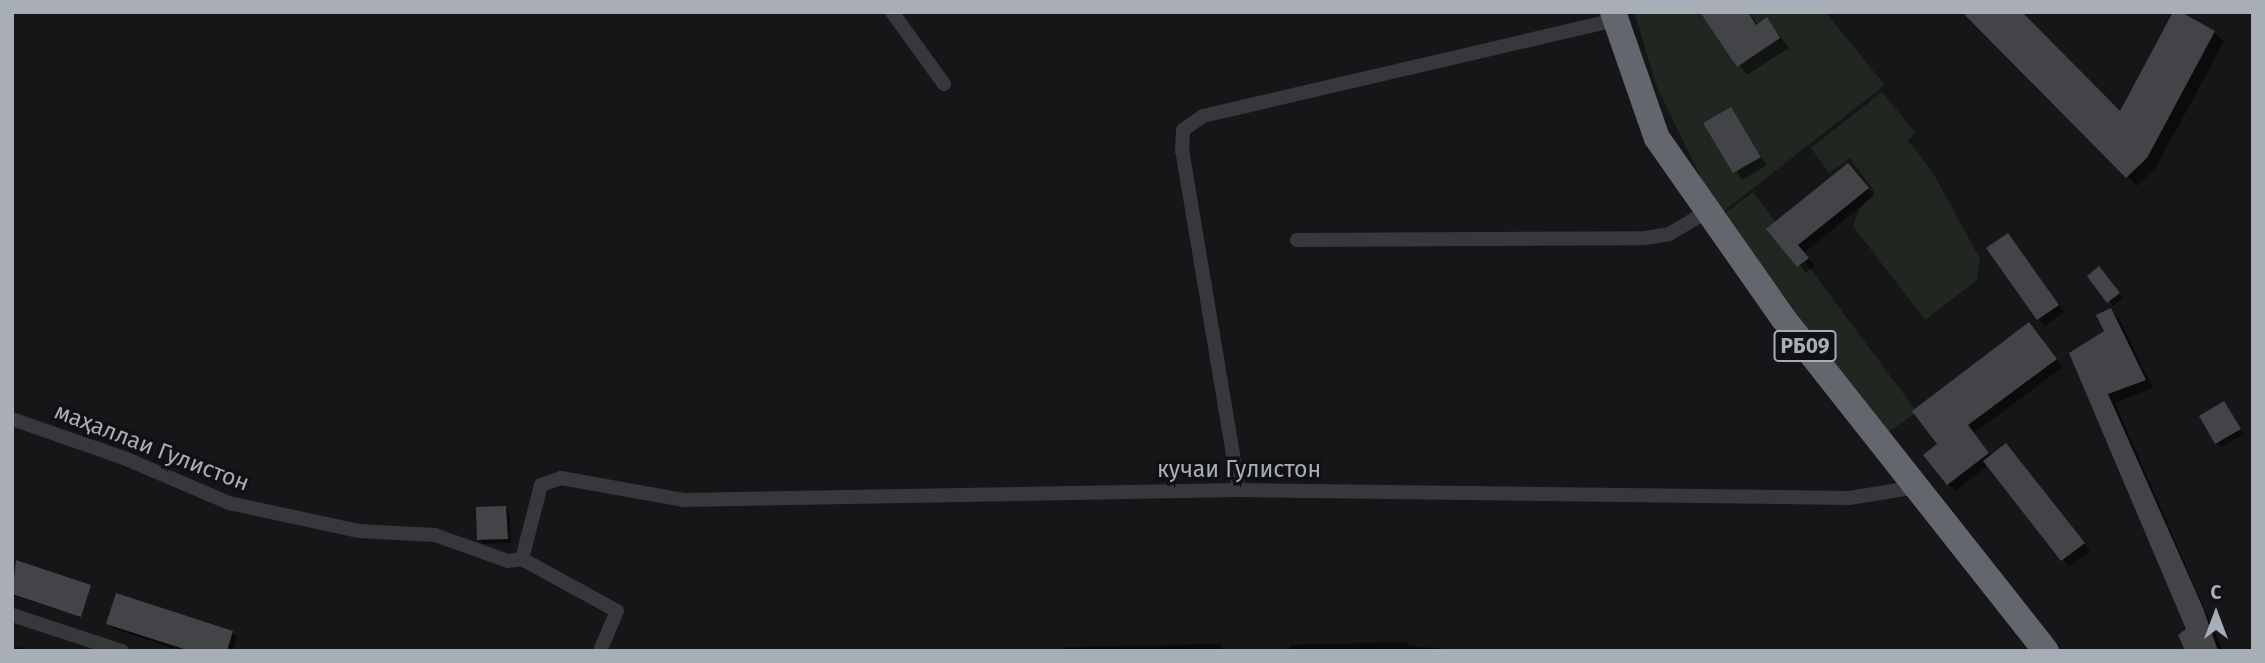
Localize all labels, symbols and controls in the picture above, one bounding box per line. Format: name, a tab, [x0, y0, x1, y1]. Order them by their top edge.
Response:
road number: РБ09	[1773, 328, 1836, 364]
street label: маҳаллаи Гулистон	[51, 397, 253, 497]
street label: кучаи Гулистон	[1157, 455, 1321, 483]
north arrow	[2181, 579, 2251, 649]
text: С	[2211, 581, 2221, 604]

